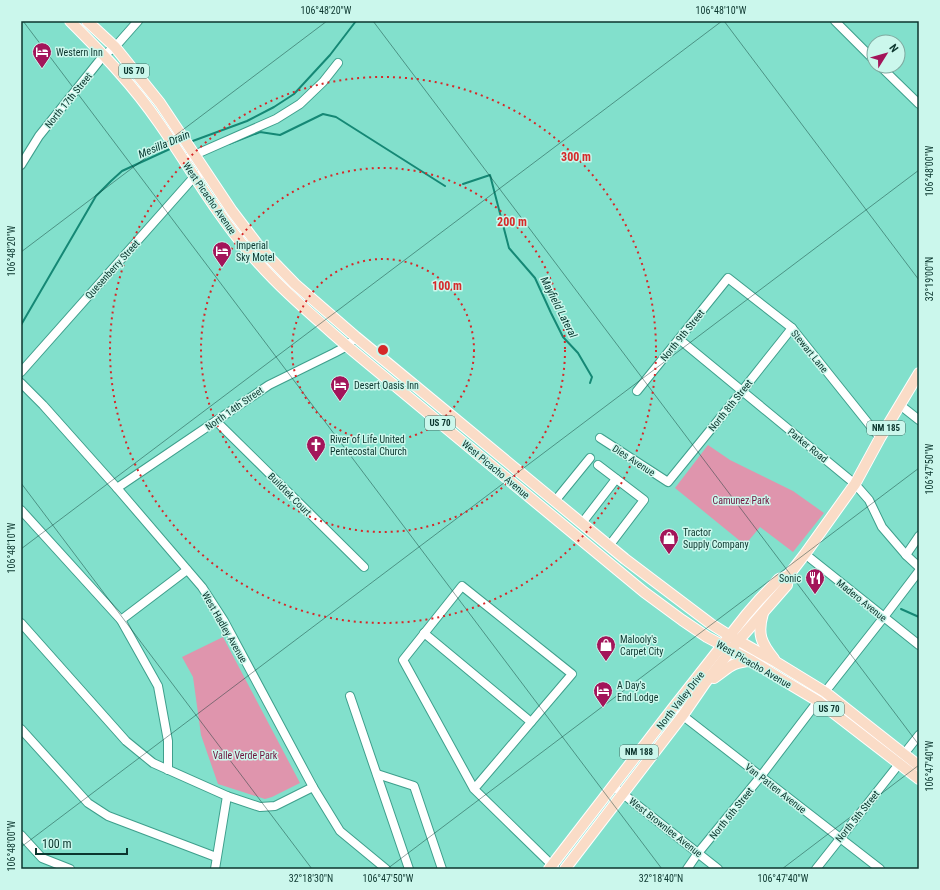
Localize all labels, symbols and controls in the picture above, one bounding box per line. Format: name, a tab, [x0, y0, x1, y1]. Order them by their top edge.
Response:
text: 106°48'20"W	[301, 5, 352, 16]
text: 106°48'10"W	[696, 5, 747, 16]
north arrow	[866, 34, 906, 74]
hotel icon: Western Inn	[31, 41, 53, 69]
text: N	[886, 42, 901, 55]
place label: Western Inn	[56, 47, 103, 58]
road number: US 70	[119, 64, 149, 78]
street label: North 17th Street	[43, 70, 94, 130]
water label: Mesilla Drain	[136, 128, 192, 161]
text: 106°48'00"W	[924, 145, 935, 196]
text: 300 m	[561, 150, 591, 164]
street label: West Picacho Avenue	[181, 160, 239, 236]
text: 200 m	[497, 215, 527, 229]
text: 106°48'20"W	[6, 225, 17, 276]
street label: Quesenberry Street	[83, 238, 142, 301]
hotel icon: Imperial Sky Motel	[211, 240, 233, 268]
place label: Imperial Sky Motel	[236, 240, 275, 263]
text: 32°19'00"N	[924, 257, 935, 301]
water label: Mayfield Lateral	[538, 274, 580, 340]
text: 100 m	[432, 279, 462, 293]
street label: North 9th Street	[658, 307, 707, 363]
street label: Stewart Lane	[789, 328, 830, 375]
centre of rings	[376, 343, 390, 357]
hotel icon: Desert Oasis Inn	[329, 374, 351, 402]
street label: North 8th Street	[706, 377, 755, 433]
place label: Desert Oasis Inn	[354, 380, 419, 391]
street label: North 14th Street	[203, 384, 265, 432]
road number: US 70	[425, 416, 455, 430]
road number: NM 185	[867, 421, 905, 435]
street label: Parker Road	[786, 426, 830, 465]
church icon: River of Life United Pentecostal Church	[305, 434, 327, 462]
place label: River of Life United Pentecostal Church	[330, 434, 407, 457]
street label: West Picacho Avenue	[460, 438, 532, 501]
street label: Dies Avenue	[610, 443, 657, 478]
text: 106°47'50"W	[924, 443, 935, 494]
street label: Buildtek Court	[266, 471, 313, 518]
park label: Camunez Park	[713, 495, 770, 506]
text: 106°48'10"W	[6, 522, 17, 573]
shop icon: Tractor Supply Company	[658, 527, 680, 555]
place label: Tractor Supply Company	[683, 527, 749, 550]
restaurant icon: Sonic	[804, 567, 826, 595]
place label: Sonic	[779, 573, 801, 584]
street label: Madero Avenue	[835, 577, 889, 624]
street label: West Hadley Avenue	[200, 590, 250, 665]
shop icon: Malooly's Carpet City	[595, 634, 617, 662]
place label: Malooly's Carpet City	[620, 634, 663, 657]
street label: West Picacho Avenue	[714, 638, 793, 691]
street label: North Valley Drive	[654, 669, 707, 731]
hotel icon: A Day's End Lodge	[592, 680, 614, 708]
place label: A Day's End Lodge	[617, 680, 659, 703]
road number: US 70	[814, 702, 844, 716]
text: 106°47'40"W	[924, 740, 935, 791]
road number: NM 188	[620, 745, 658, 759]
park label: Valle Verde Park	[213, 750, 278, 761]
street label: Van Patten Avenue	[743, 761, 809, 816]
street label: North 6th Street	[707, 785, 756, 841]
street label: North 5th Street	[833, 788, 882, 844]
street label: West Brownlee Avenue	[627, 796, 705, 859]
text: 106°48'00"W	[6, 820, 17, 871]
scale bar	[36, 830, 127, 856]
text: 100 m	[42, 837, 72, 851]
text: 32°18'30"N	[289, 873, 333, 884]
text: 106°47'50"W	[363, 873, 414, 884]
text: 32°18'40"N	[639, 873, 683, 884]
text: 106°47'40"W	[758, 873, 809, 884]

